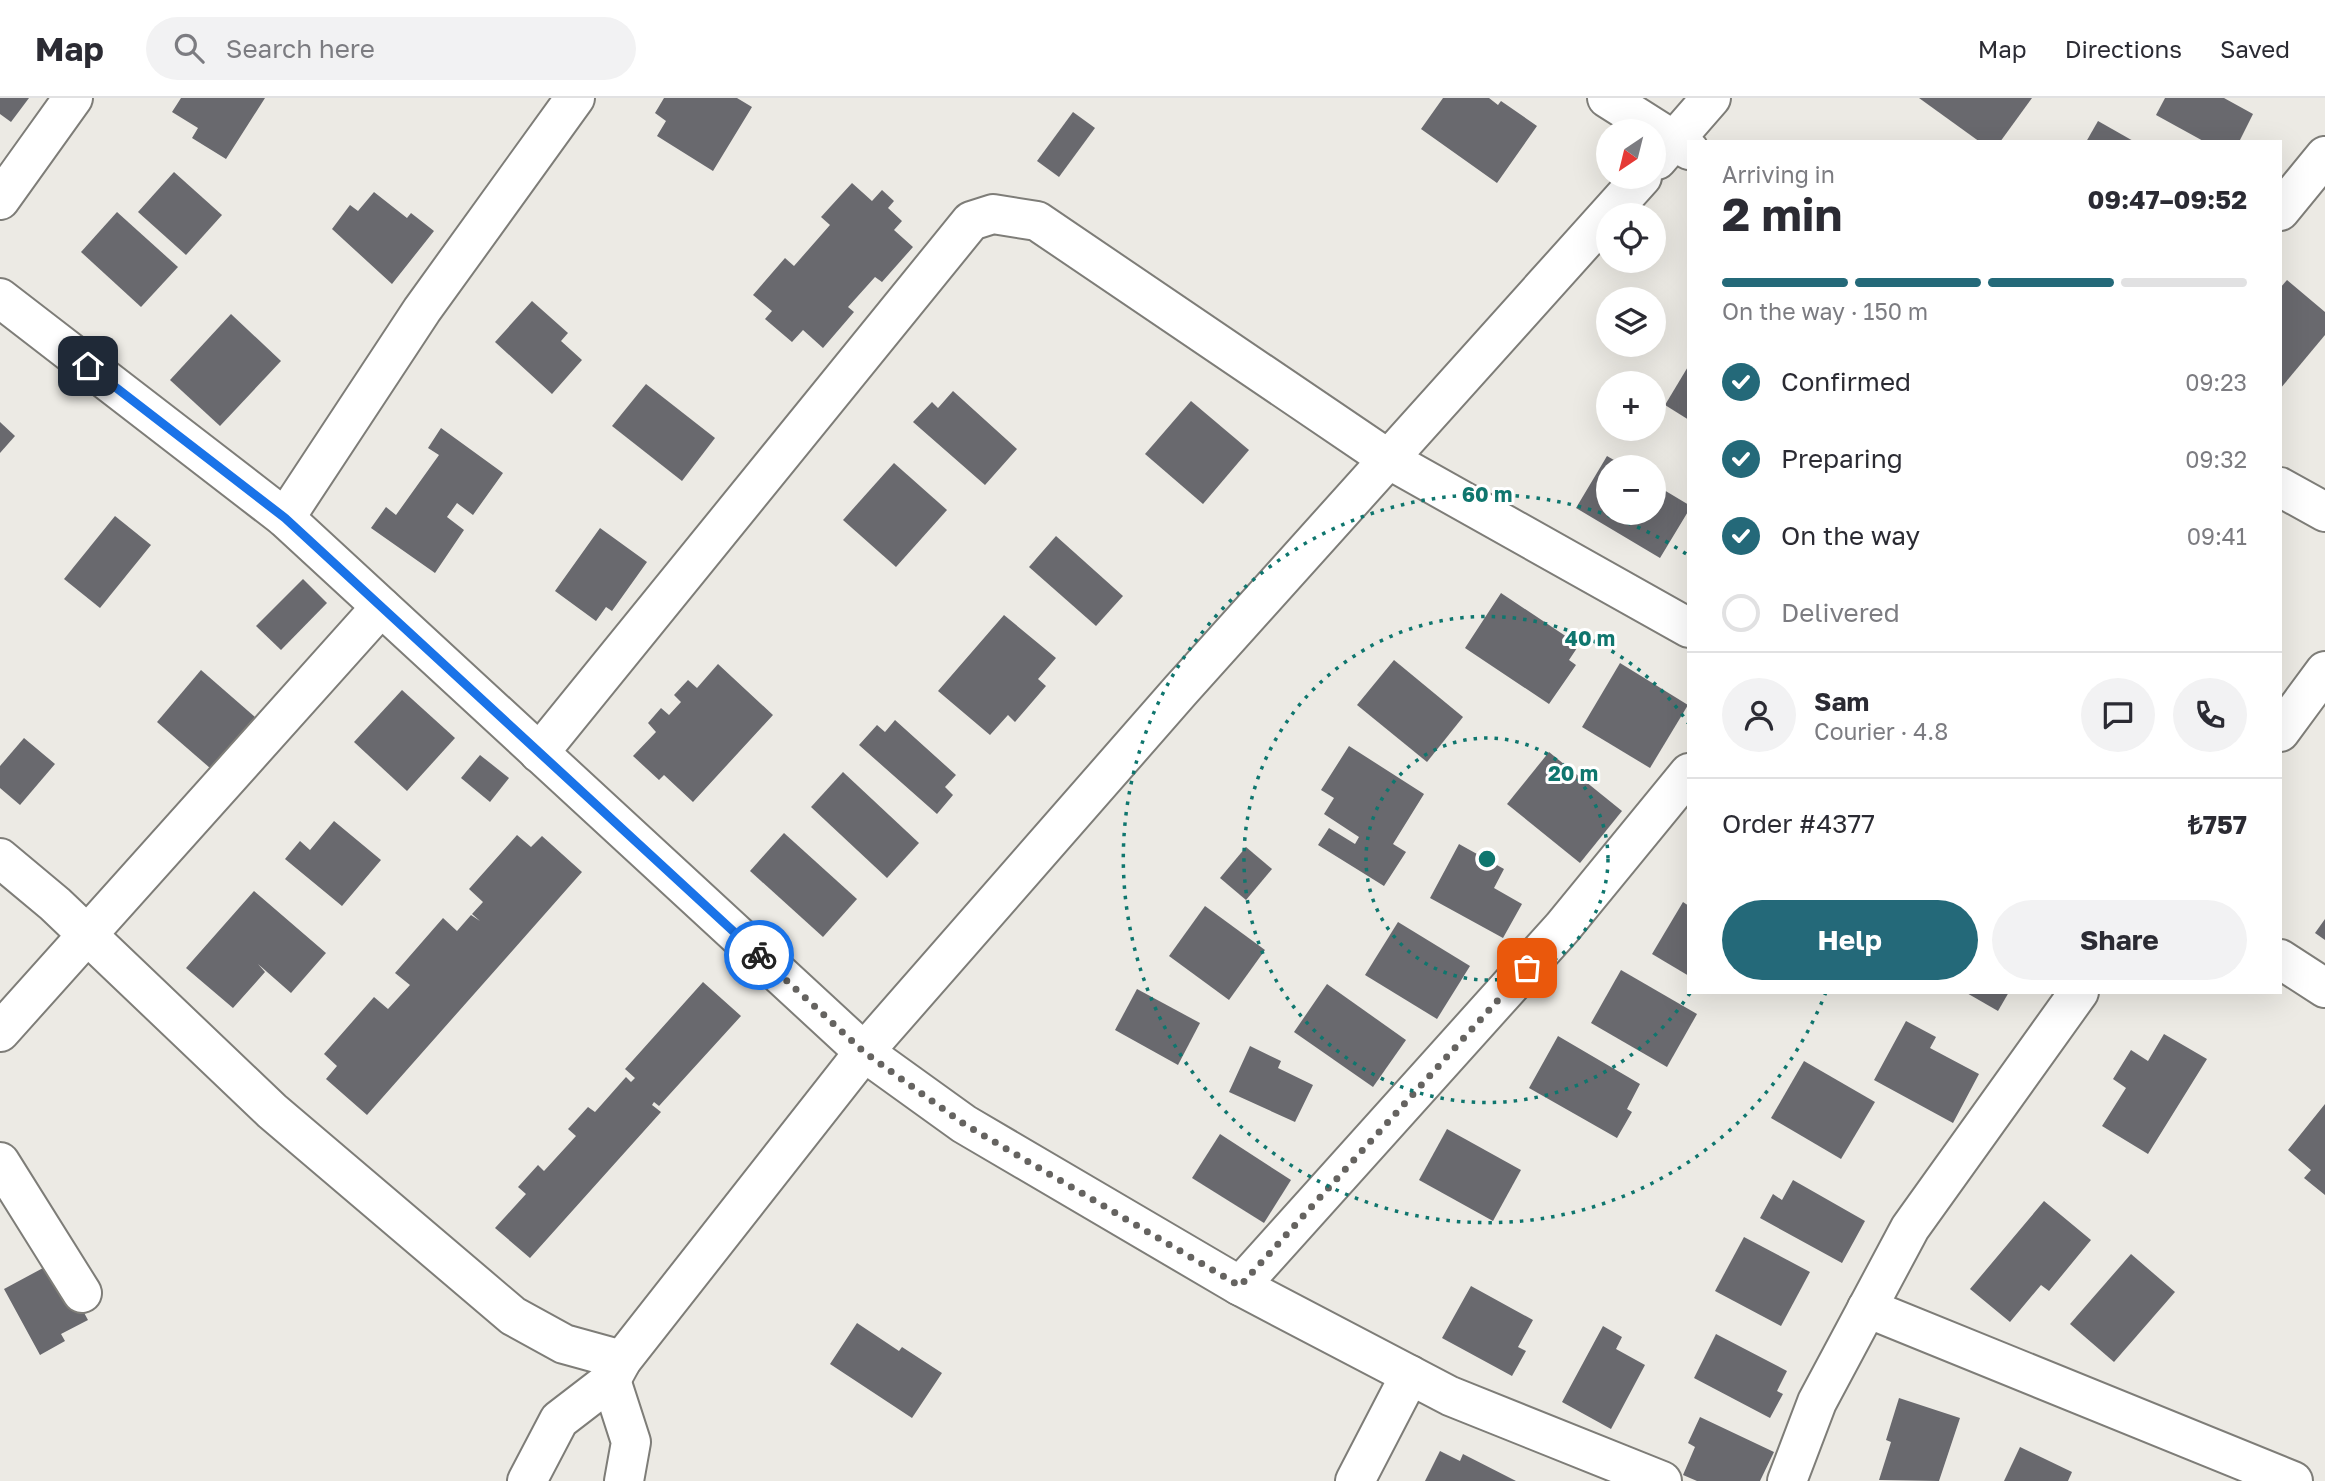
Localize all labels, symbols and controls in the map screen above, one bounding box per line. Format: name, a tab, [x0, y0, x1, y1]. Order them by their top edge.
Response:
search box	[146, 17, 636, 80]
text: Map	[35, 29, 104, 68]
icon: search	[170, 29, 208, 67]
text: Search here	[226, 33, 375, 64]
text: Map	[1978, 34, 2027, 63]
text: Directions	[2065, 34, 2182, 63]
text: Saved	[2220, 34, 2290, 63]
north arrow	[1596, 119, 1666, 189]
map controls	[1596, 119, 1666, 525]
text: Arriving in	[1722, 160, 1835, 188]
text: 09:47–09:52	[2088, 184, 2247, 215]
text: 2 min	[1722, 186, 1842, 241]
button: locate	[1596, 203, 1666, 273]
button: layers	[1596, 287, 1666, 357]
text: On the way · 150 m	[1722, 297, 1928, 325]
pin	[58, 336, 118, 396]
icon: home	[69, 347, 107, 385]
icon: check	[1722, 363, 1760, 401]
text: Confirmed	[1781, 366, 1911, 397]
text: 09:23	[2185, 368, 2247, 396]
button: +	[1596, 371, 1666, 441]
icon: check	[1722, 440, 1760, 478]
text: Preparing	[1781, 443, 1903, 474]
text: 09:32	[2185, 445, 2247, 473]
button: −	[1596, 455, 1666, 525]
text: 60 m	[1462, 481, 1512, 507]
icon: check	[1722, 517, 1760, 555]
text: On the way	[1781, 520, 1920, 551]
text: 09:41	[2187, 522, 2247, 550]
text: Delivered	[1781, 597, 1900, 628]
text: 40 m	[1565, 625, 1615, 651]
button: person	[1722, 678, 1796, 752]
button: chat	[2081, 678, 2155, 752]
button: phone	[2173, 678, 2247, 752]
text: Sam	[1814, 686, 1869, 717]
text: Courier · 4.8	[1814, 717, 1948, 745]
text: 20 m	[1548, 760, 1598, 786]
text: Order #4377	[1722, 808, 1875, 839]
text: ₺757	[2188, 809, 2247, 840]
centre of rings	[1475, 847, 1499, 871]
button: Help	[1722, 900, 1978, 980]
button: Share	[1992, 900, 2247, 980]
courier	[724, 920, 794, 990]
icon: bike	[740, 936, 778, 974]
pin	[1497, 938, 1557, 998]
icon: bag	[1508, 949, 1546, 987]

